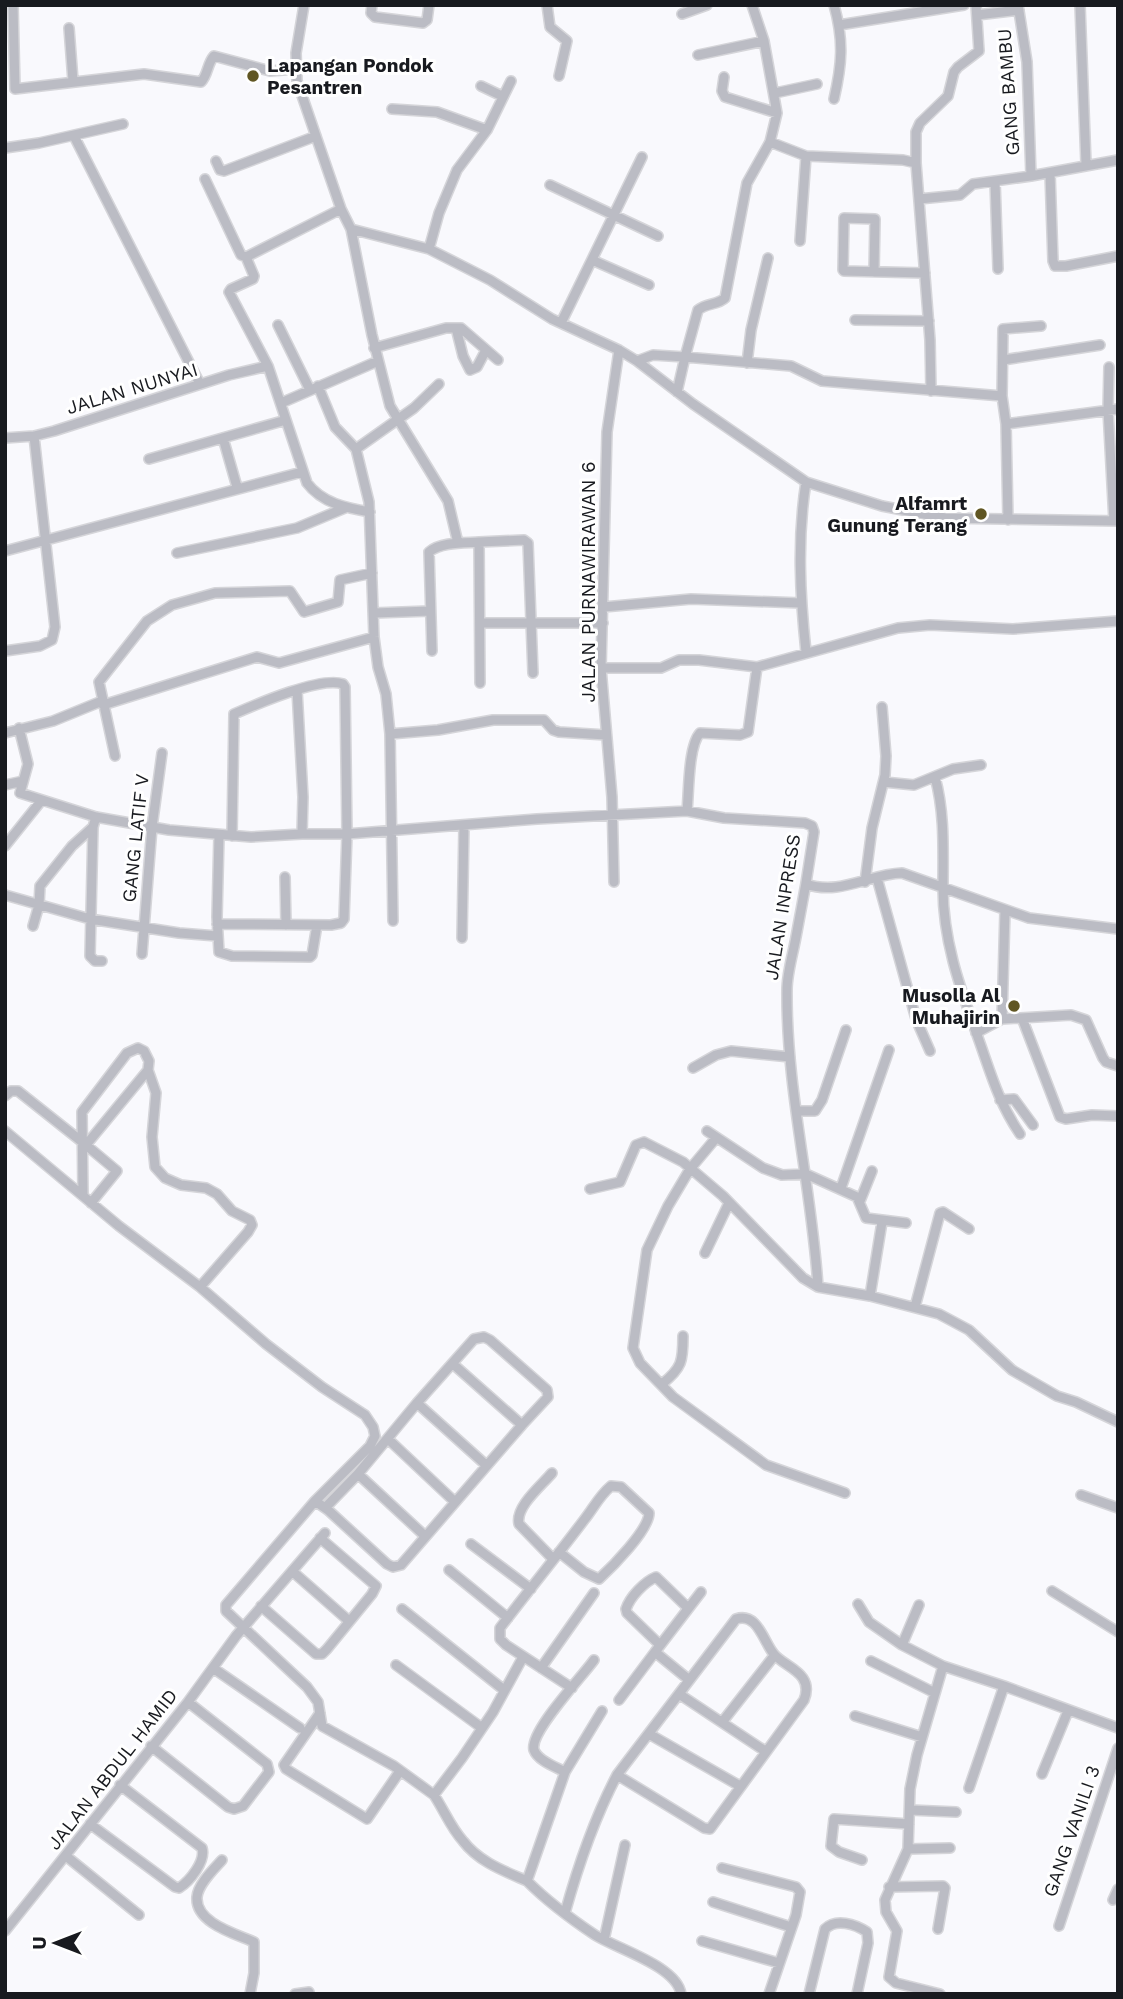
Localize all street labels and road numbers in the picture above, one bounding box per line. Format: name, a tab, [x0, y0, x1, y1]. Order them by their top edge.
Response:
street label: GANG BAMBU	[993, 28, 1024, 156]
street label: JALAN NUNYAI	[64, 358, 201, 419]
street label: JALAN PURNAWIRAWAN 6	[577, 462, 600, 702]
street label: GANG LATIF V	[117, 773, 154, 903]
street label: JALAN INPRESS	[760, 832, 805, 982]
street label: JALAN ABDUL HAMID	[42, 1684, 182, 1854]
street label: GANG VANILI 3	[1038, 1762, 1105, 1900]

